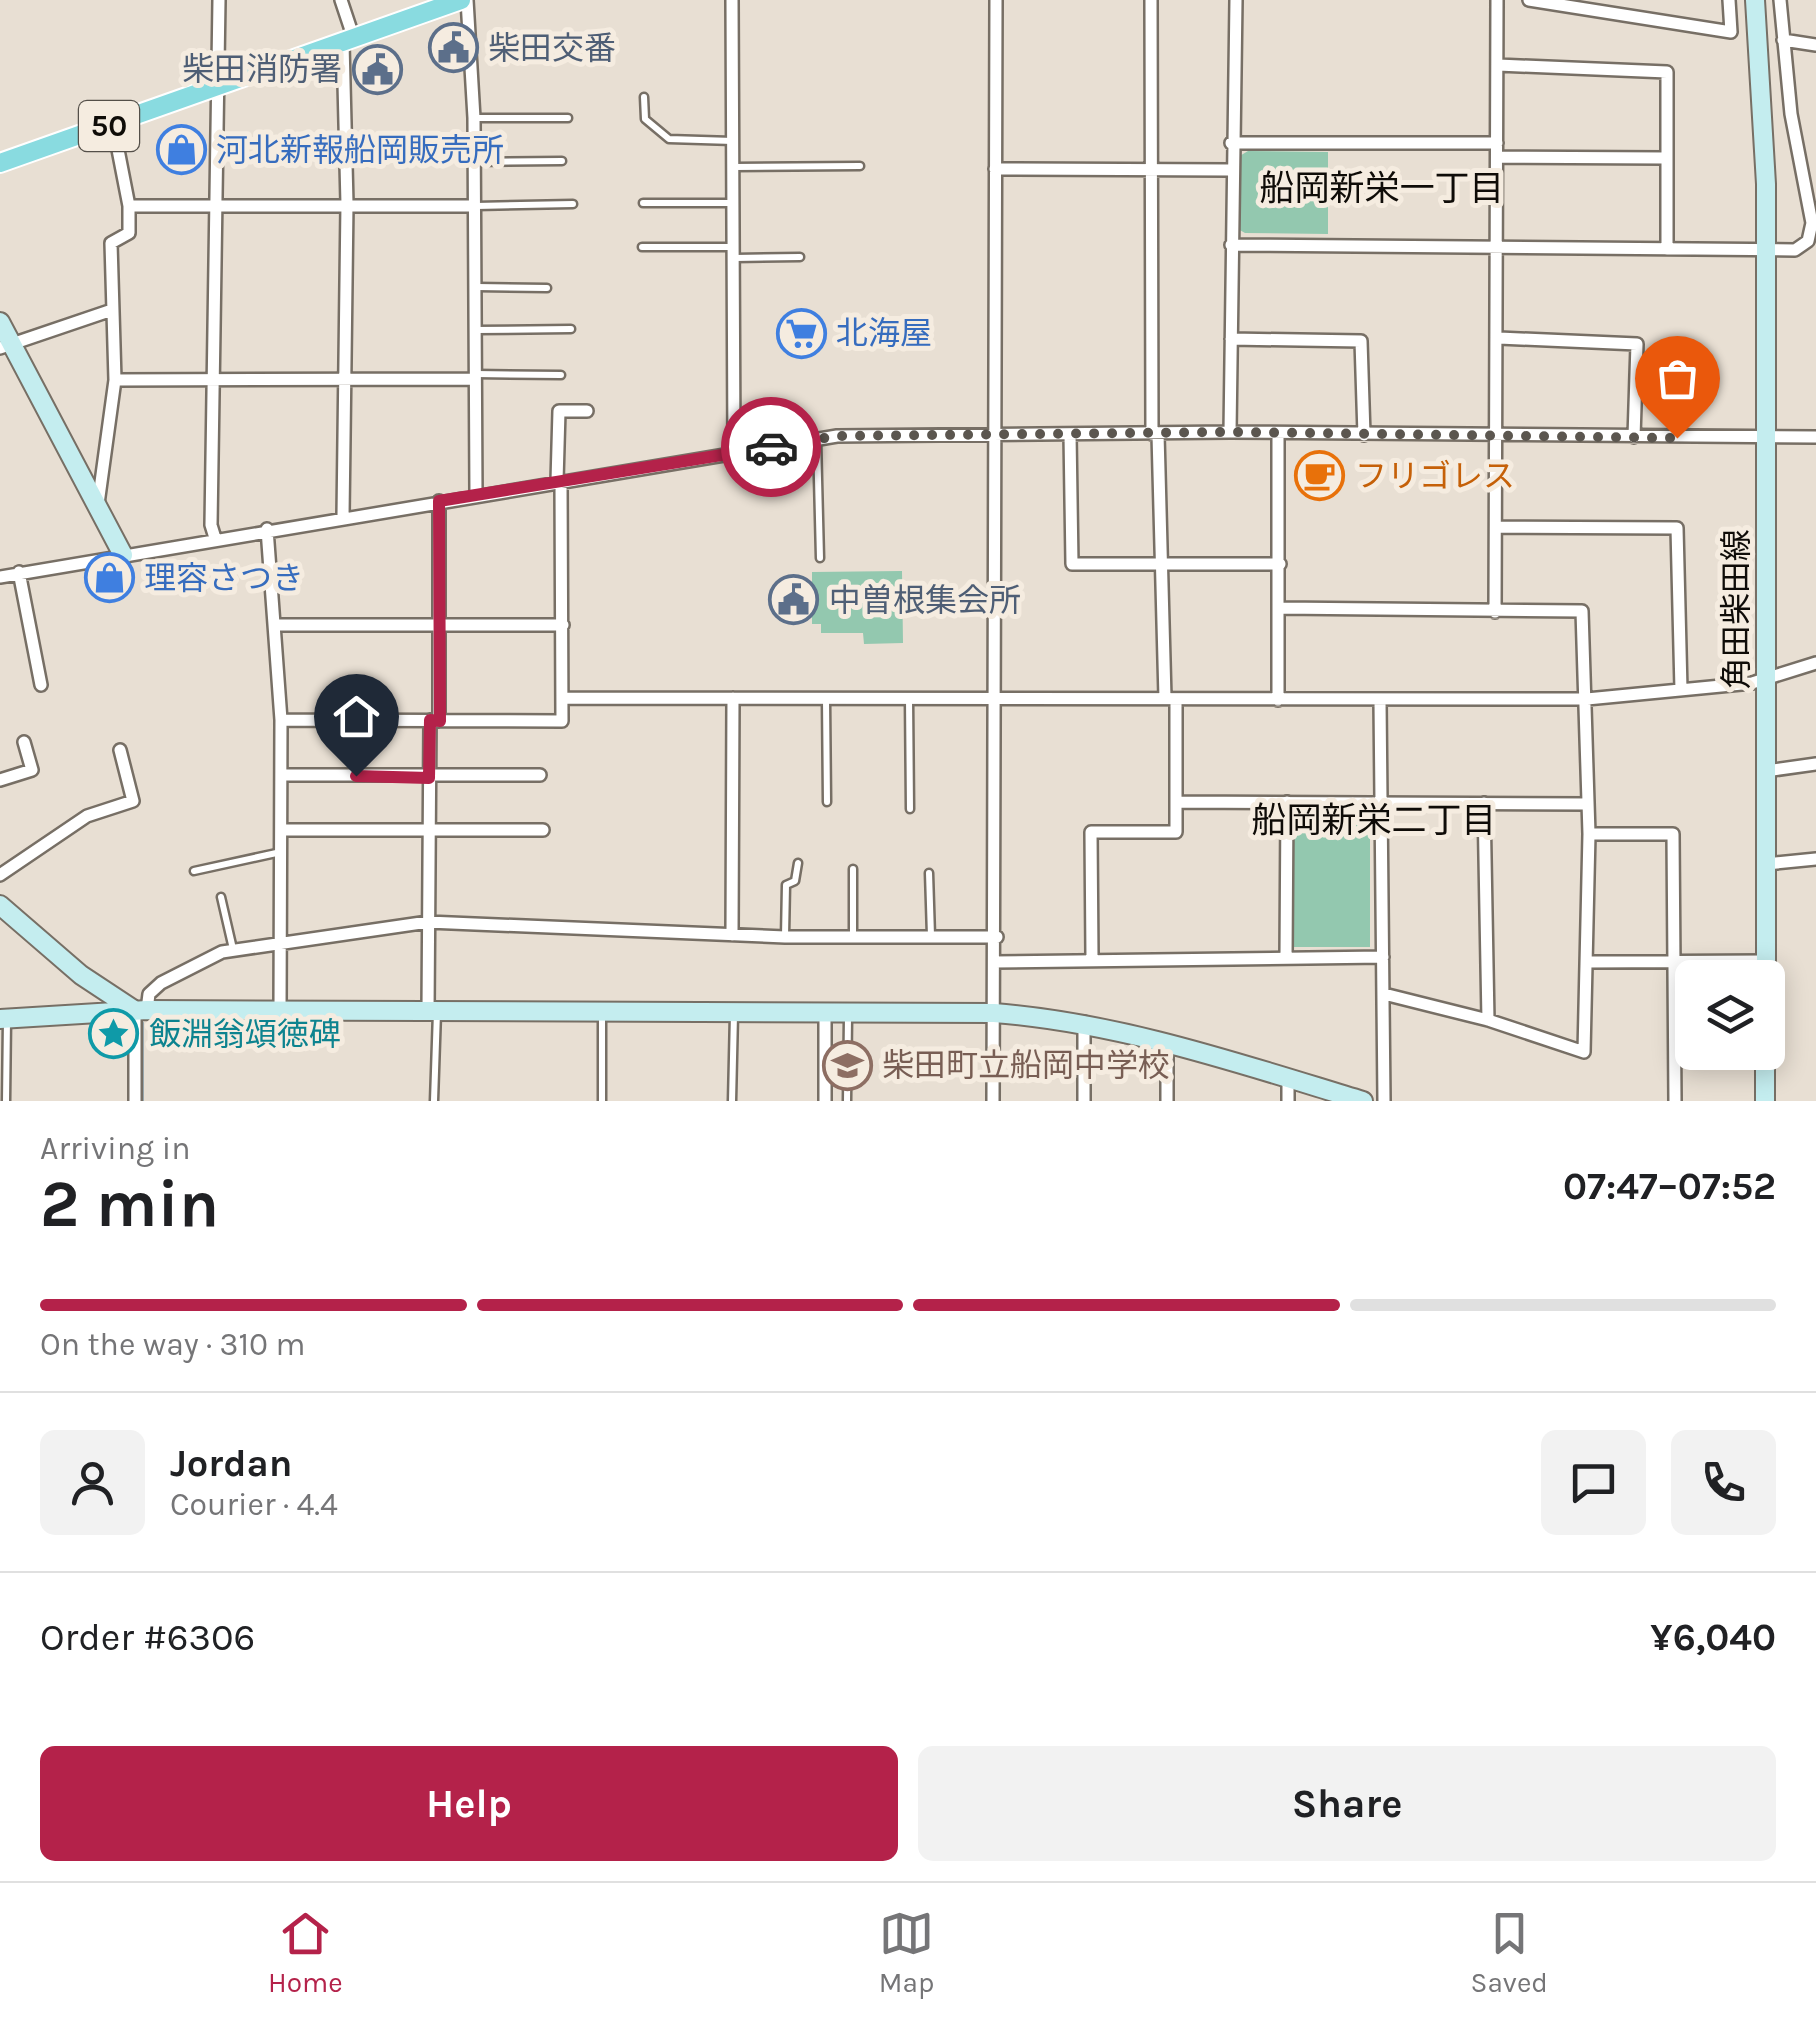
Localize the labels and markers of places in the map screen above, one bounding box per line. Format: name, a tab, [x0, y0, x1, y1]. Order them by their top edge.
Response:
public building icon: 柴田交番	[427, 22, 479, 74]
place label: 柴田交番	[488, 30, 616, 67]
public building icon: 柴田消防署	[351, 43, 403, 95]
place label: 柴田消防署	[182, 51, 342, 88]
shop icon: 河北新報船岡販売所	[155, 124, 207, 176]
place label: 河北新報船岡販売所	[216, 132, 504, 169]
supermarket icon: 北海屋	[775, 307, 827, 359]
place label: 北海屋	[836, 315, 932, 352]
pin	[1635, 336, 1720, 439]
cafe icon: フリゴレス	[1294, 450, 1346, 502]
place label: フリゴレス	[1355, 458, 1515, 495]
shop icon: 理容さつき	[83, 552, 135, 604]
place label: 理容さつき	[144, 560, 304, 597]
public building icon: 中曽根集会所	[768, 574, 820, 626]
place label: 中曽根集会所	[829, 582, 1021, 619]
pin	[314, 674, 399, 777]
place icon: 飯淵翁頌徳碑	[88, 1008, 140, 1060]
place label: 飯淵翁頌徳碑	[149, 1016, 341, 1053]
school or university icon: 柴田町立船岡中学校	[821, 1039, 873, 1091]
place label: 柴田町立船岡中学校	[882, 1047, 1170, 1084]

